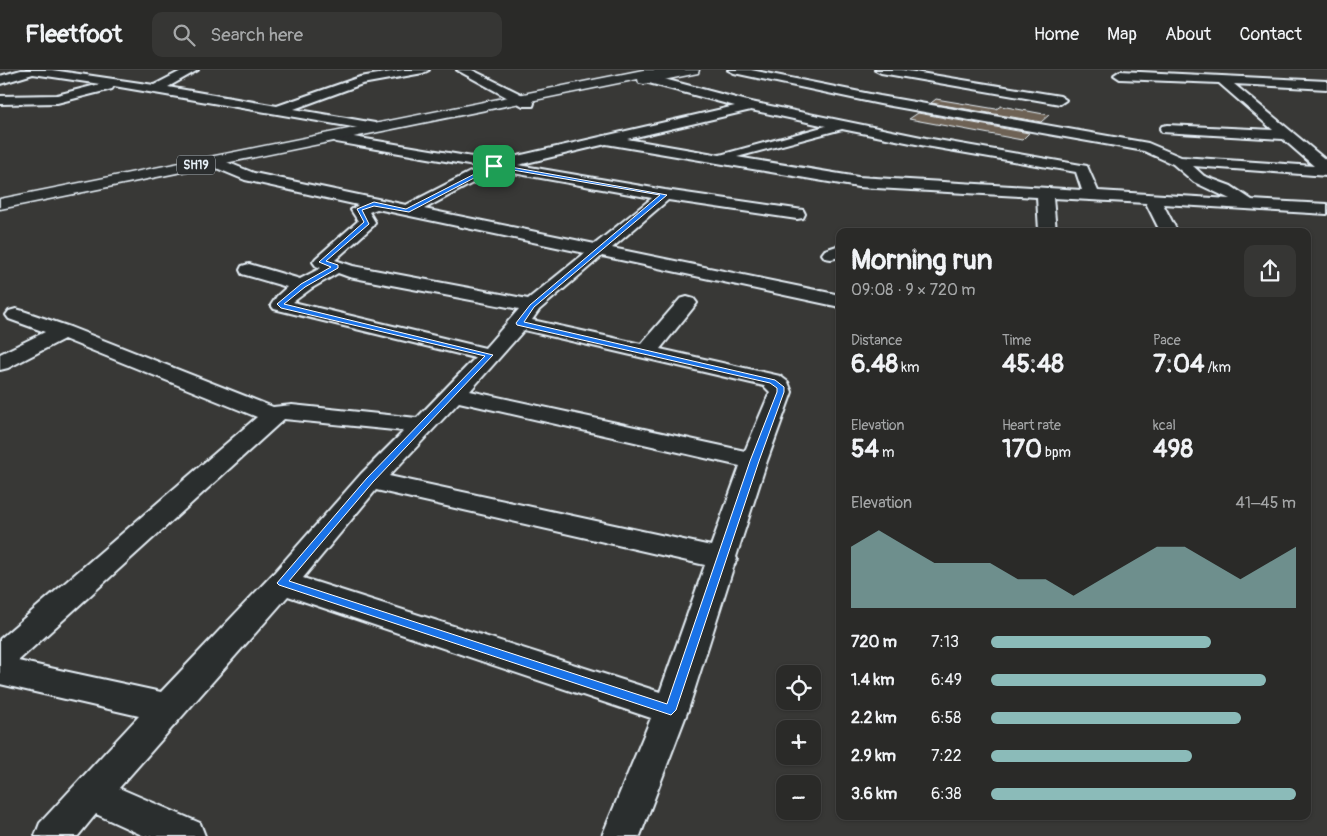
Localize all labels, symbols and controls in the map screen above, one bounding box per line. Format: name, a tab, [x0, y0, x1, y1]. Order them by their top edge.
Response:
search box	[152, 12, 502, 57]
text: Fleetfoot	[25, 20, 122, 49]
icon: search	[170, 21, 198, 49]
text: Search here	[210, 23, 303, 47]
text: Home	[1034, 23, 1079, 46]
text: Map	[1107, 23, 1137, 46]
text: About	[1165, 23, 1211, 46]
text: Contact	[1239, 23, 1302, 46]
pin	[473, 145, 515, 187]
icon: arrive	[480, 152, 508, 180]
road number: SH19	[177, 156, 215, 174]
text: Morning run	[851, 243, 993, 278]
button: share	[1244, 245, 1296, 297]
text: 09:08 · 9 × 720 m	[851, 280, 976, 300]
text: Distance	[851, 332, 902, 349]
text: Time	[1002, 332, 1031, 349]
text: Pace	[1153, 332, 1181, 349]
text: 6.48	[851, 349, 898, 380]
text: 45:48	[1002, 349, 1064, 380]
text: 7:04	[1153, 349, 1204, 380]
text: km	[898, 359, 919, 376]
text: /km	[1204, 359, 1231, 376]
text: Elevation	[851, 417, 904, 434]
text: Heart rate	[1002, 417, 1061, 434]
text: kcal	[1153, 417, 1176, 434]
text: 54	[851, 434, 879, 465]
text: 170	[1002, 434, 1042, 465]
text: 498	[1153, 434, 1193, 465]
text: m	[879, 444, 895, 461]
text: bpm	[1042, 444, 1071, 461]
text: Elevation	[851, 493, 912, 513]
text: 41–45 m	[1235, 493, 1296, 513]
text: 720 m	[851, 632, 897, 652]
text: 7:13	[931, 632, 959, 652]
map controls	[776, 665, 821, 820]
button: locate	[776, 665, 821, 710]
text: 1.4 km	[851, 670, 894, 690]
text: 6:49	[931, 670, 962, 690]
text: 2.2 km	[851, 708, 897, 728]
text: 6:58	[931, 708, 961, 728]
button: +	[776, 720, 821, 765]
text: 2.9 km	[851, 746, 896, 766]
text: 7:22	[931, 746, 962, 766]
button: −	[776, 775, 821, 820]
text: 3.6 km	[851, 784, 897, 804]
text: 6:38	[931, 784, 962, 804]

